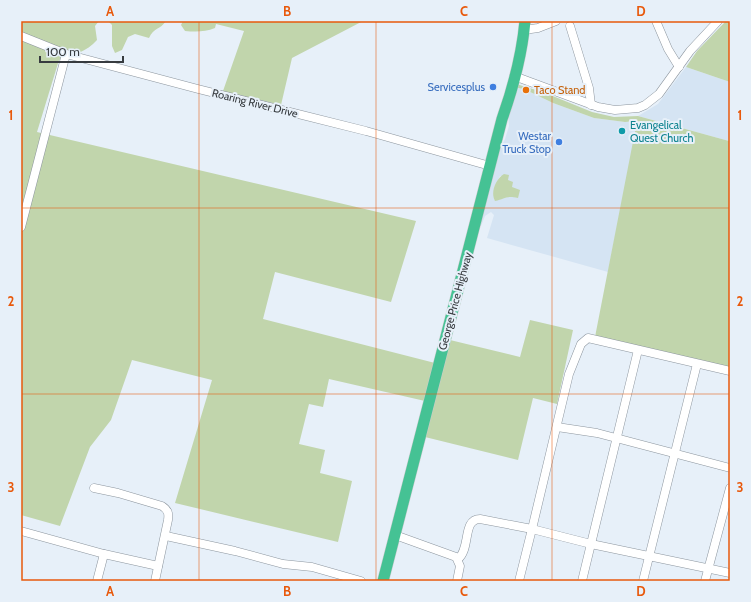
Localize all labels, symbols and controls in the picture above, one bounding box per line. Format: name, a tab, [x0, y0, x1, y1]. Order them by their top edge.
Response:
text: A	[106, 3, 115, 19]
text: B	[283, 3, 291, 19]
text: C	[460, 3, 468, 19]
text: D	[636, 3, 646, 19]
scale bar	[40, 38, 123, 64]
text: 100 m	[46, 44, 80, 59]
place label: Servicesplus	[428, 80, 485, 94]
marker: Servicesplus	[488, 82, 498, 92]
place label: Taco Stand	[534, 83, 585, 97]
marker: Taco Stand	[521, 85, 531, 95]
street label: Roaring River Drive	[211, 86, 300, 121]
text: 1	[9, 107, 13, 123]
text: 1	[738, 107, 742, 123]
place label: Evangelical Quest Church	[630, 118, 693, 145]
marker: Evangelical Quest Church	[617, 126, 627, 136]
place label: Westar Truck Stop	[502, 129, 552, 156]
marker: Westar Truck Stop	[554, 137, 564, 147]
street label: George Price Highway	[435, 250, 475, 352]
text: 2	[8, 293, 15, 309]
text: 2	[737, 293, 744, 309]
text: 3	[7, 479, 15, 495]
text: 3	[736, 479, 744, 495]
text: A	[106, 583, 115, 599]
text: B	[283, 583, 291, 599]
text: C	[460, 583, 468, 599]
text: D	[636, 583, 646, 599]

